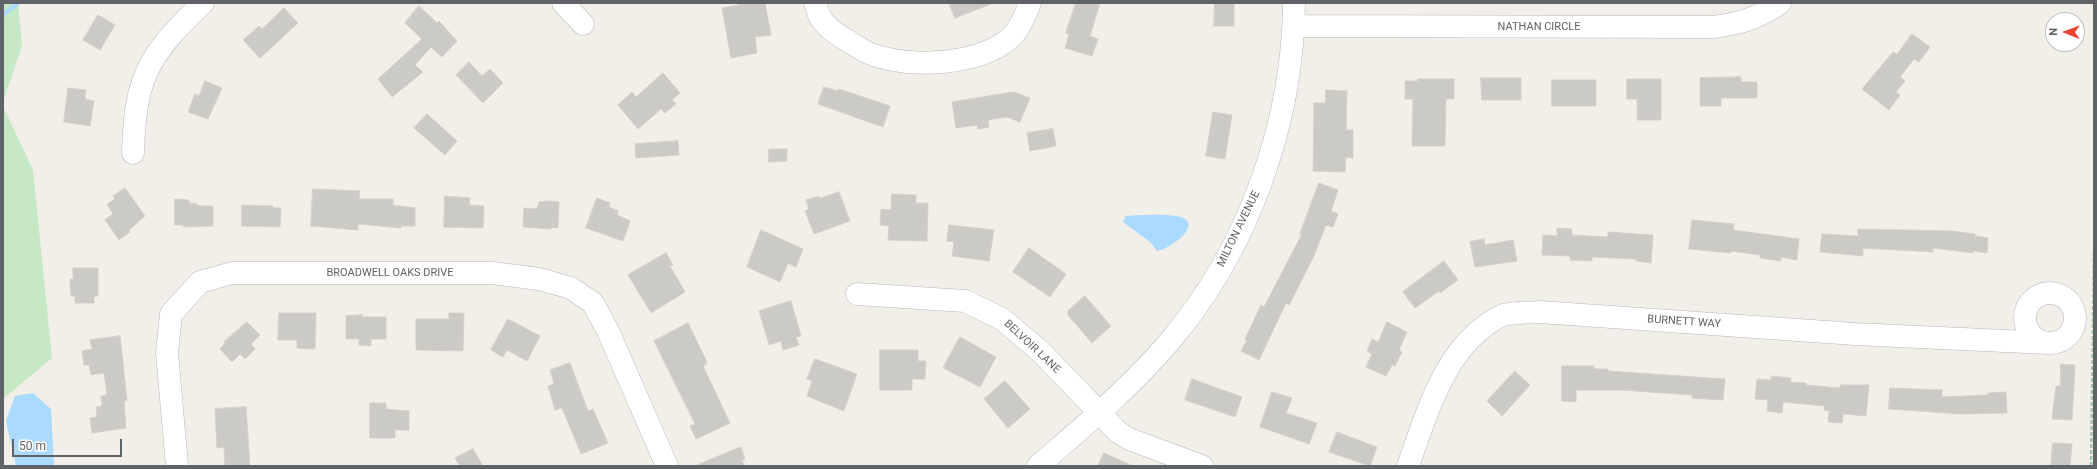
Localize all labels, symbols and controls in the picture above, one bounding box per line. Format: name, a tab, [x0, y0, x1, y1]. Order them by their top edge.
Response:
north arrow	[2045, 12, 2085, 52]
street label: NATHAN CIRCLE	[1498, 20, 1580, 34]
text: N	[2047, 28, 2060, 36]
street label: MILTON AVENUE	[1215, 189, 1263, 269]
street label: BROADWELL OAKS DRIVE	[326, 266, 454, 280]
street label: BURNETT WAY	[1647, 313, 1721, 331]
street label: BELVOIR LANE	[1001, 317, 1063, 377]
scale bar	[14, 431, 124, 457]
text: 50 m	[19, 439, 46, 453]

